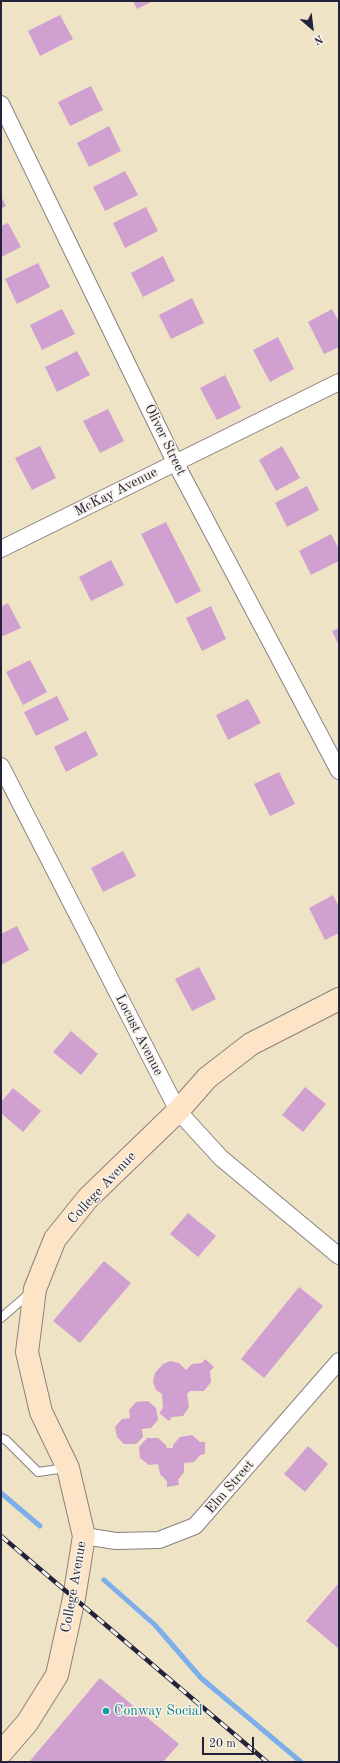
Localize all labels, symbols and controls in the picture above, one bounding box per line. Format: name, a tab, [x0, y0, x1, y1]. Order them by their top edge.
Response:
north arrow	[292, 8, 332, 48]
text: N	[312, 32, 324, 46]
street label: Oliver Street	[141, 402, 189, 478]
street label: McKay Avenue	[72, 464, 160, 520]
street label: Locust Avenue	[111, 991, 167, 1079]
street label: College Avenue	[64, 1148, 140, 1228]
street label: Elm Street	[202, 1457, 258, 1517]
street label: College Avenue	[58, 1540, 90, 1634]
place label: Conway Social	[114, 1703, 203, 1719]
marker: Conway Social	[101, 1706, 111, 1716]
scale bar	[204, 1729, 256, 1755]
text: 20 m	[209, 1738, 236, 1750]

